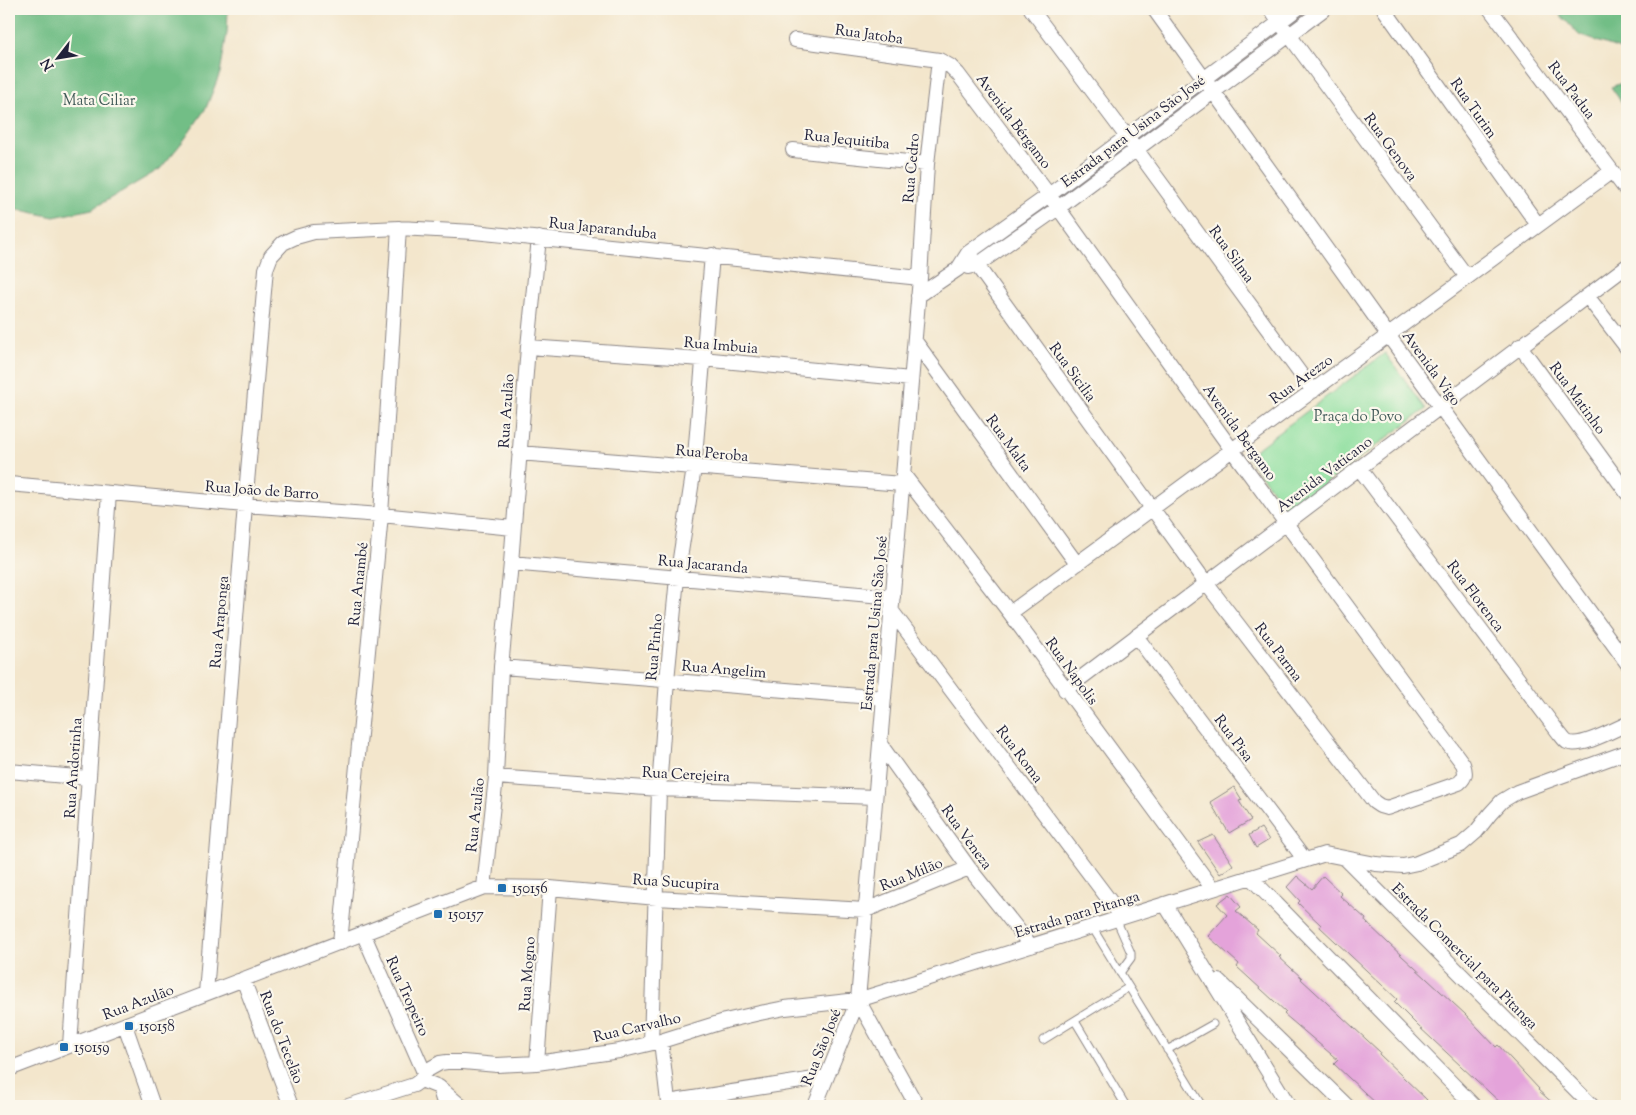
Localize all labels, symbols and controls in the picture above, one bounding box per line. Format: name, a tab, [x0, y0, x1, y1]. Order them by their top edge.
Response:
street label: Rua Jatoba	[833, 20, 904, 51]
north arrow	[32, 32, 82, 82]
text: N	[37, 54, 60, 74]
street label: Rua Padua	[1542, 57, 1600, 124]
street label: Avenida Bérgamo	[970, 70, 1056, 174]
street label: Estrada para Usina São José	[1057, 71, 1210, 193]
street label: Rua Turim	[1444, 74, 1502, 144]
park label: Mata Ciliar	[63, 91, 136, 112]
street label: Rua Genova	[1358, 110, 1422, 186]
street label: Rua Jequitiba	[803, 126, 891, 155]
street label: Rua Cedro	[899, 132, 926, 204]
street label: Rua Japaranduba	[548, 213, 658, 246]
street label: Rua Silma	[1203, 222, 1259, 288]
street label: Avenida Vigo	[1396, 327, 1465, 411]
street label: Rua Imbuia	[683, 333, 759, 360]
street label: Rua Sicilia	[1043, 339, 1100, 407]
street label: Rua Arezzo	[1266, 350, 1338, 410]
street label: Rua Matinho	[1543, 358, 1610, 439]
street label: Rua Azulão	[494, 373, 521, 449]
street label: Avenida Bergamo	[1197, 381, 1281, 485]
park label: Praça do Povo	[1314, 407, 1402, 428]
street label: Rua Malta	[980, 411, 1036, 477]
street label: Avenida Vaticano	[1273, 432, 1377, 518]
street label: Rua Peroba	[675, 441, 749, 468]
street label: Rua João de Barro	[204, 477, 319, 506]
street label: Estrada para Usina São José	[857, 535, 894, 712]
street label: Rua Anambé	[345, 541, 374, 627]
street label: Rua Jacaranda	[657, 551, 749, 580]
street label: Rua Florenca	[1441, 557, 1509, 637]
street label: Rua Araponga	[206, 575, 235, 669]
street label: Rua Pinho	[642, 613, 669, 682]
street label: Rua Parma	[1249, 619, 1307, 687]
street label: Rua Napolis	[1039, 634, 1102, 710]
street label: Rua Angelim	[681, 656, 768, 685]
street label: Rua Pisa	[1208, 711, 1258, 767]
street label: Rua Andorinha	[60, 717, 88, 819]
street label: Rua Roma	[990, 722, 1047, 788]
street label: Rua Cerejeira	[641, 763, 731, 788]
street label: Rua Azulão	[462, 777, 491, 853]
street label: Rua Veneza	[935, 801, 996, 874]
street label: Rua Milão	[877, 853, 946, 898]
street label: Rua Sucupira	[632, 870, 720, 897]
place label: 150156	[512, 879, 548, 900]
street label: Estrada Comercial para Pitanga	[1386, 879, 1542, 1035]
marker: 150156	[496, 882, 508, 894]
street label: Estrada para Pitanga	[1013, 886, 1142, 944]
place label: 150157	[448, 905, 484, 926]
marker: 150157	[432, 908, 444, 920]
street label: Rua Mogno	[515, 936, 542, 1012]
street label: Rua Tropeiro	[380, 953, 434, 1040]
street label: Rua Azulão	[100, 980, 177, 1027]
street label: Rua do Tecelão	[253, 988, 308, 1087]
street label: Rua São José	[797, 1006, 847, 1089]
street label: Rua Carvalho	[592, 1008, 683, 1049]
place label: 150158	[139, 1017, 175, 1038]
marker: 150158	[123, 1020, 135, 1032]
place label: 150159	[74, 1038, 110, 1059]
marker: 150159	[58, 1041, 70, 1053]

